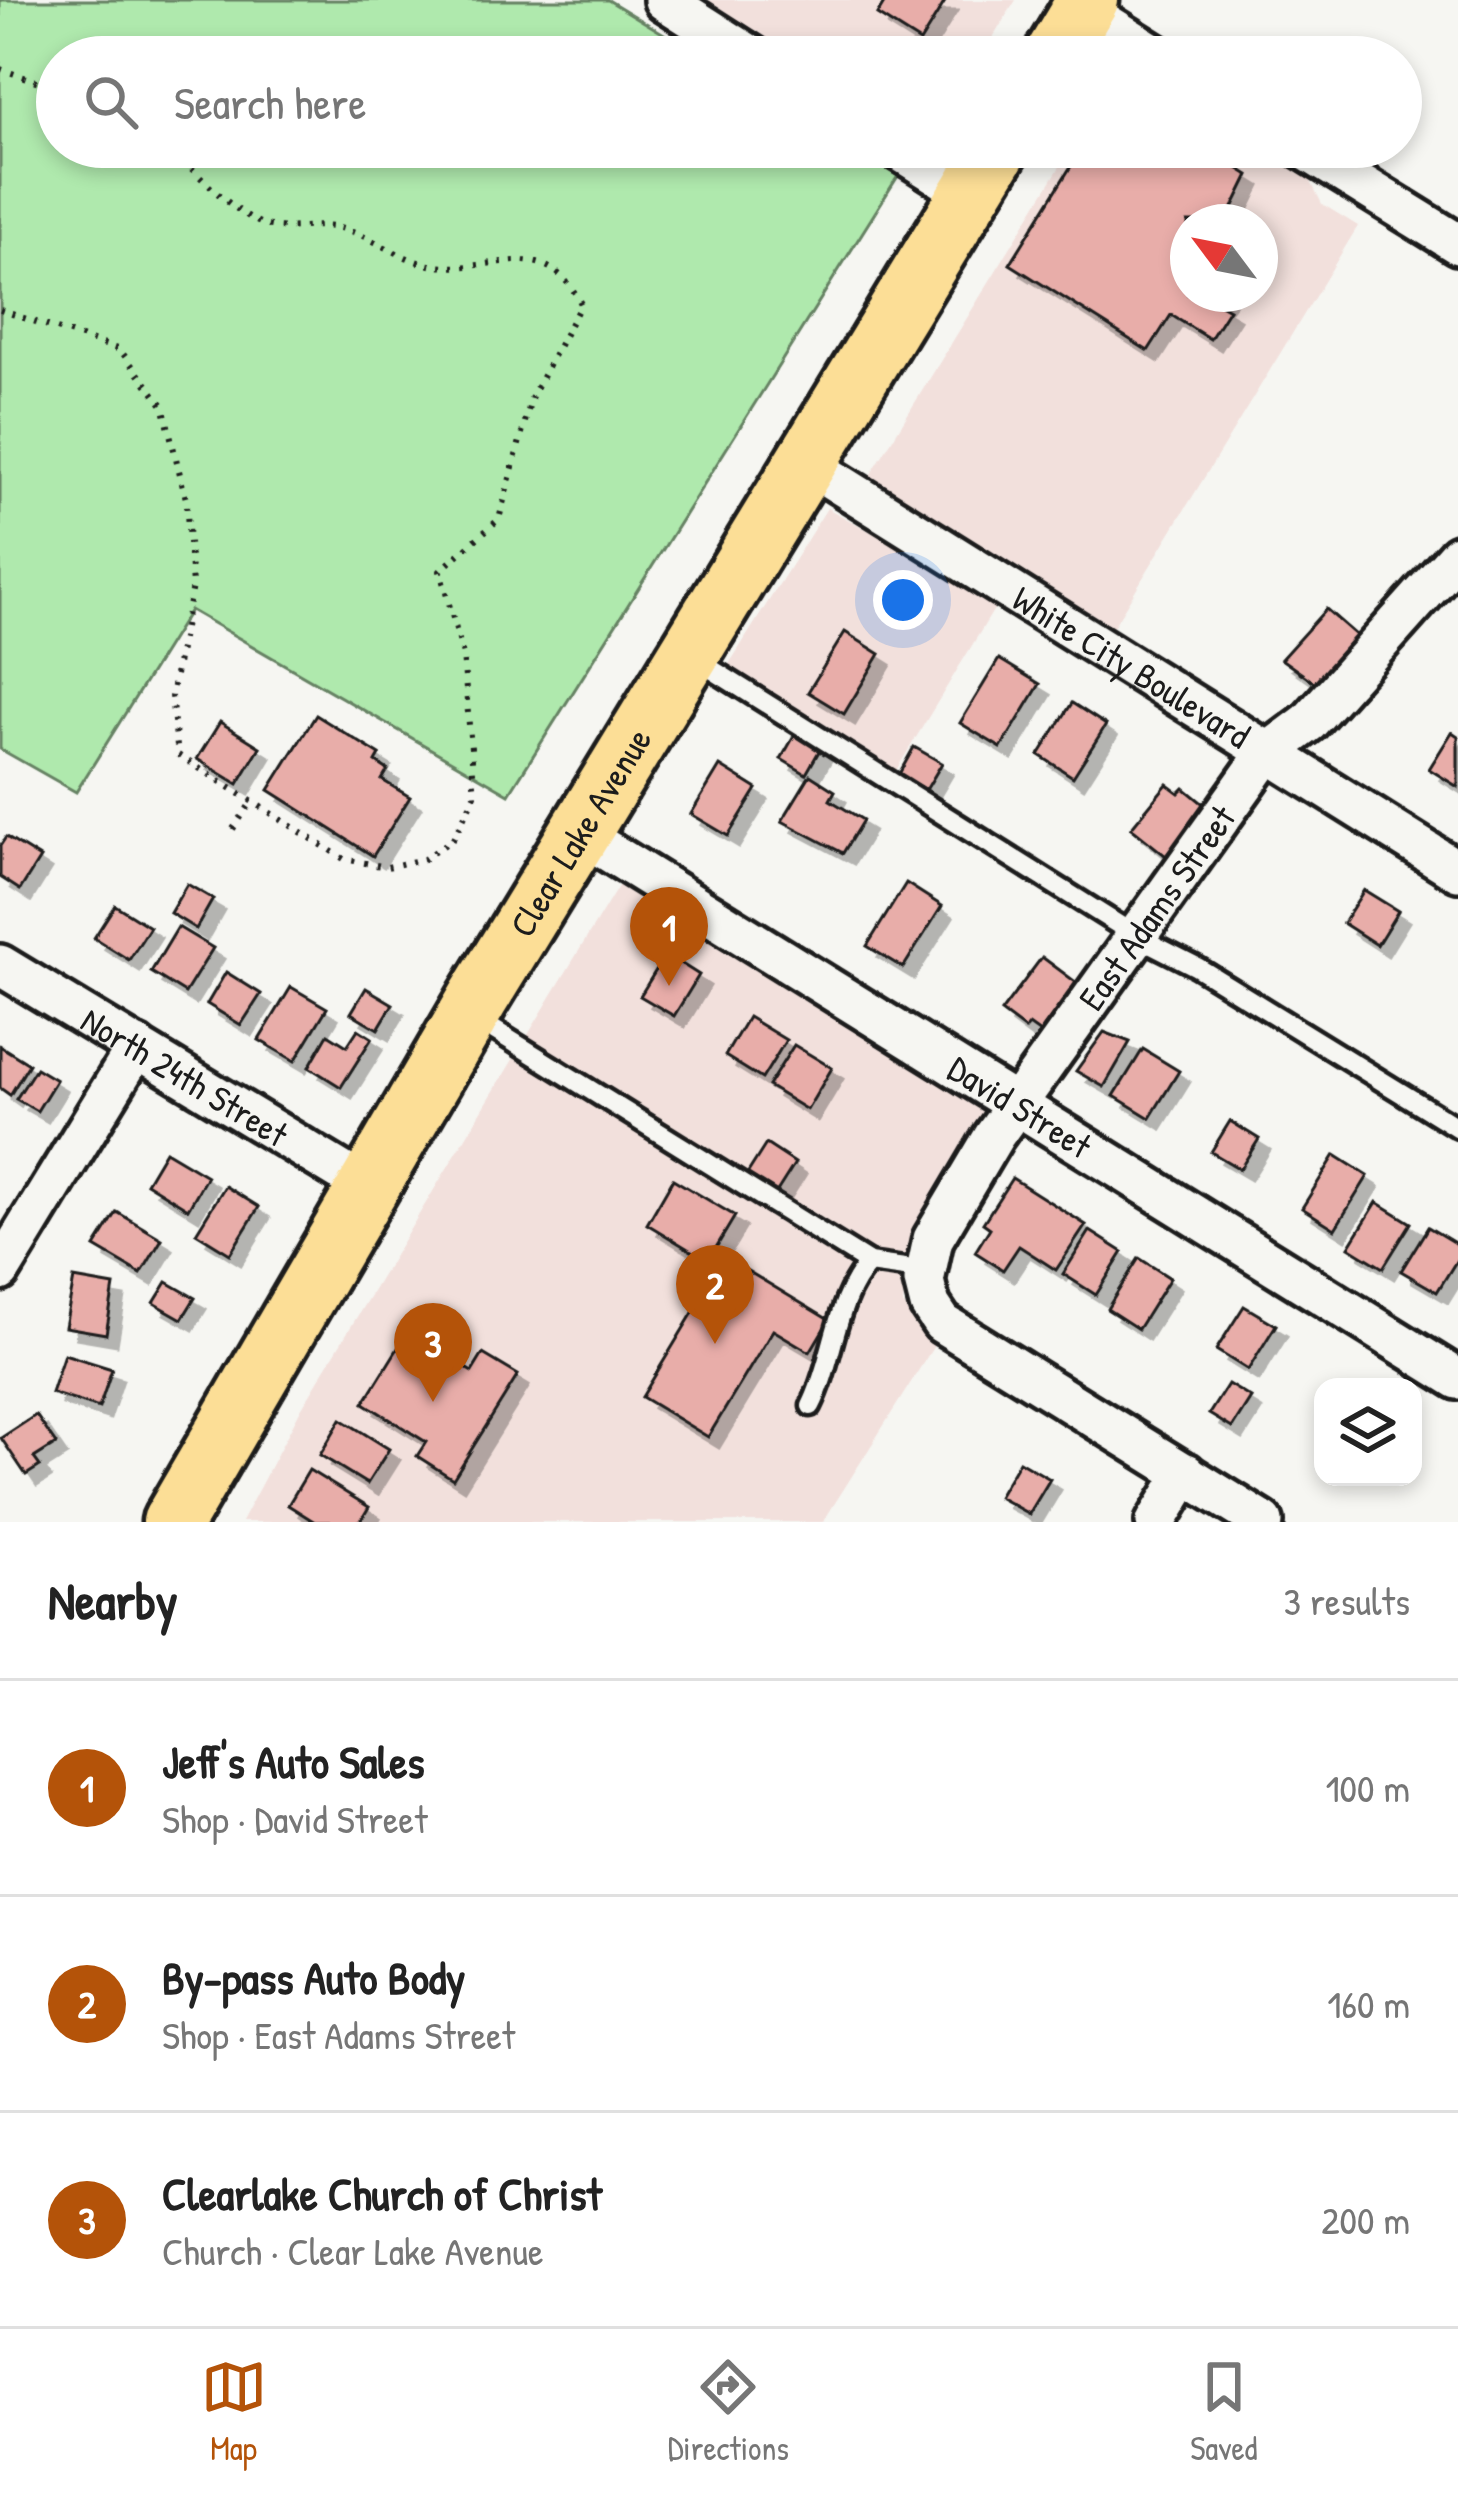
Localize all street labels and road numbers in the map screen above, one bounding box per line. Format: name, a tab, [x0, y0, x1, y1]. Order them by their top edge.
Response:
street label: White City Boulevard	[1004, 573, 1260, 759]
street label: Clear Lake Avenue	[497, 718, 662, 945]
street label: East Adams Street	[1066, 795, 1246, 1020]
street label: North 24th Street	[73, 995, 298, 1158]
street label: David Street	[939, 1043, 1101, 1170]

